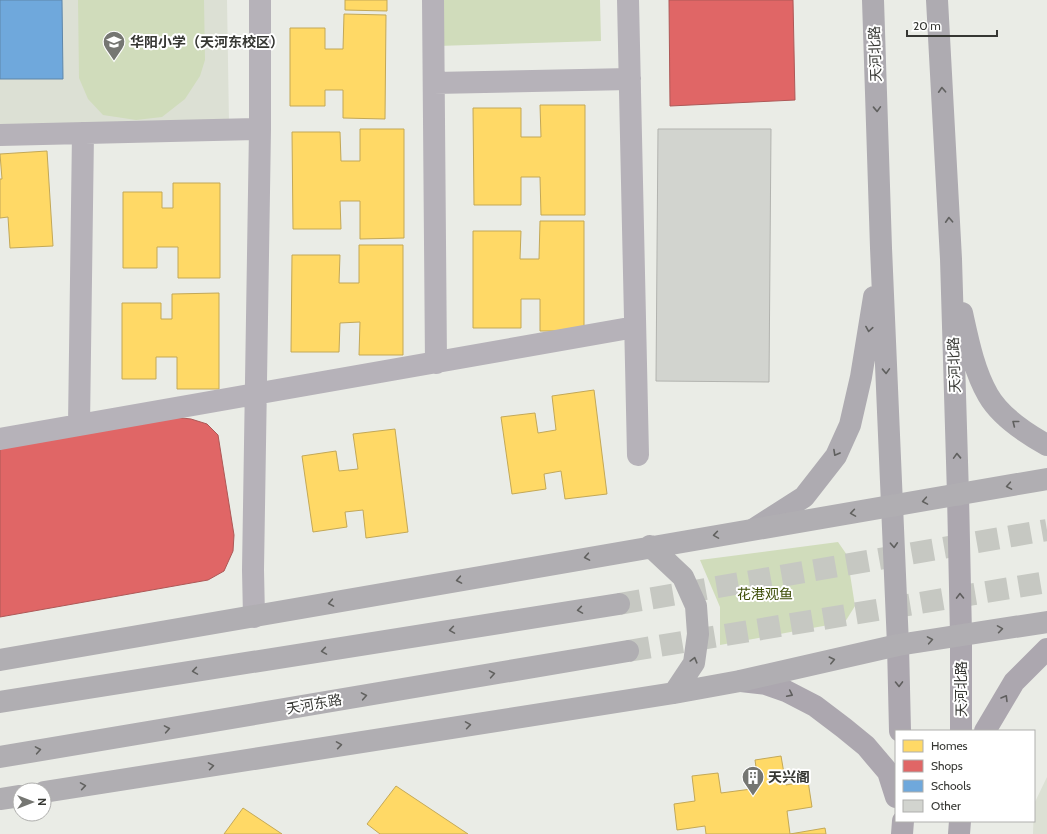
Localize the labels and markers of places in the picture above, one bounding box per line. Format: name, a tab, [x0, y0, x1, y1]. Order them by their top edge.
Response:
school or university icon: 华阳小学（天河东校区）	[101, 29, 127, 62]
place label: 华阳小学（天河东校区）	[130, 33, 284, 51]
building icon: 天兴阁	[740, 764, 766, 797]
place label: 天兴阁	[768, 768, 810, 786]

